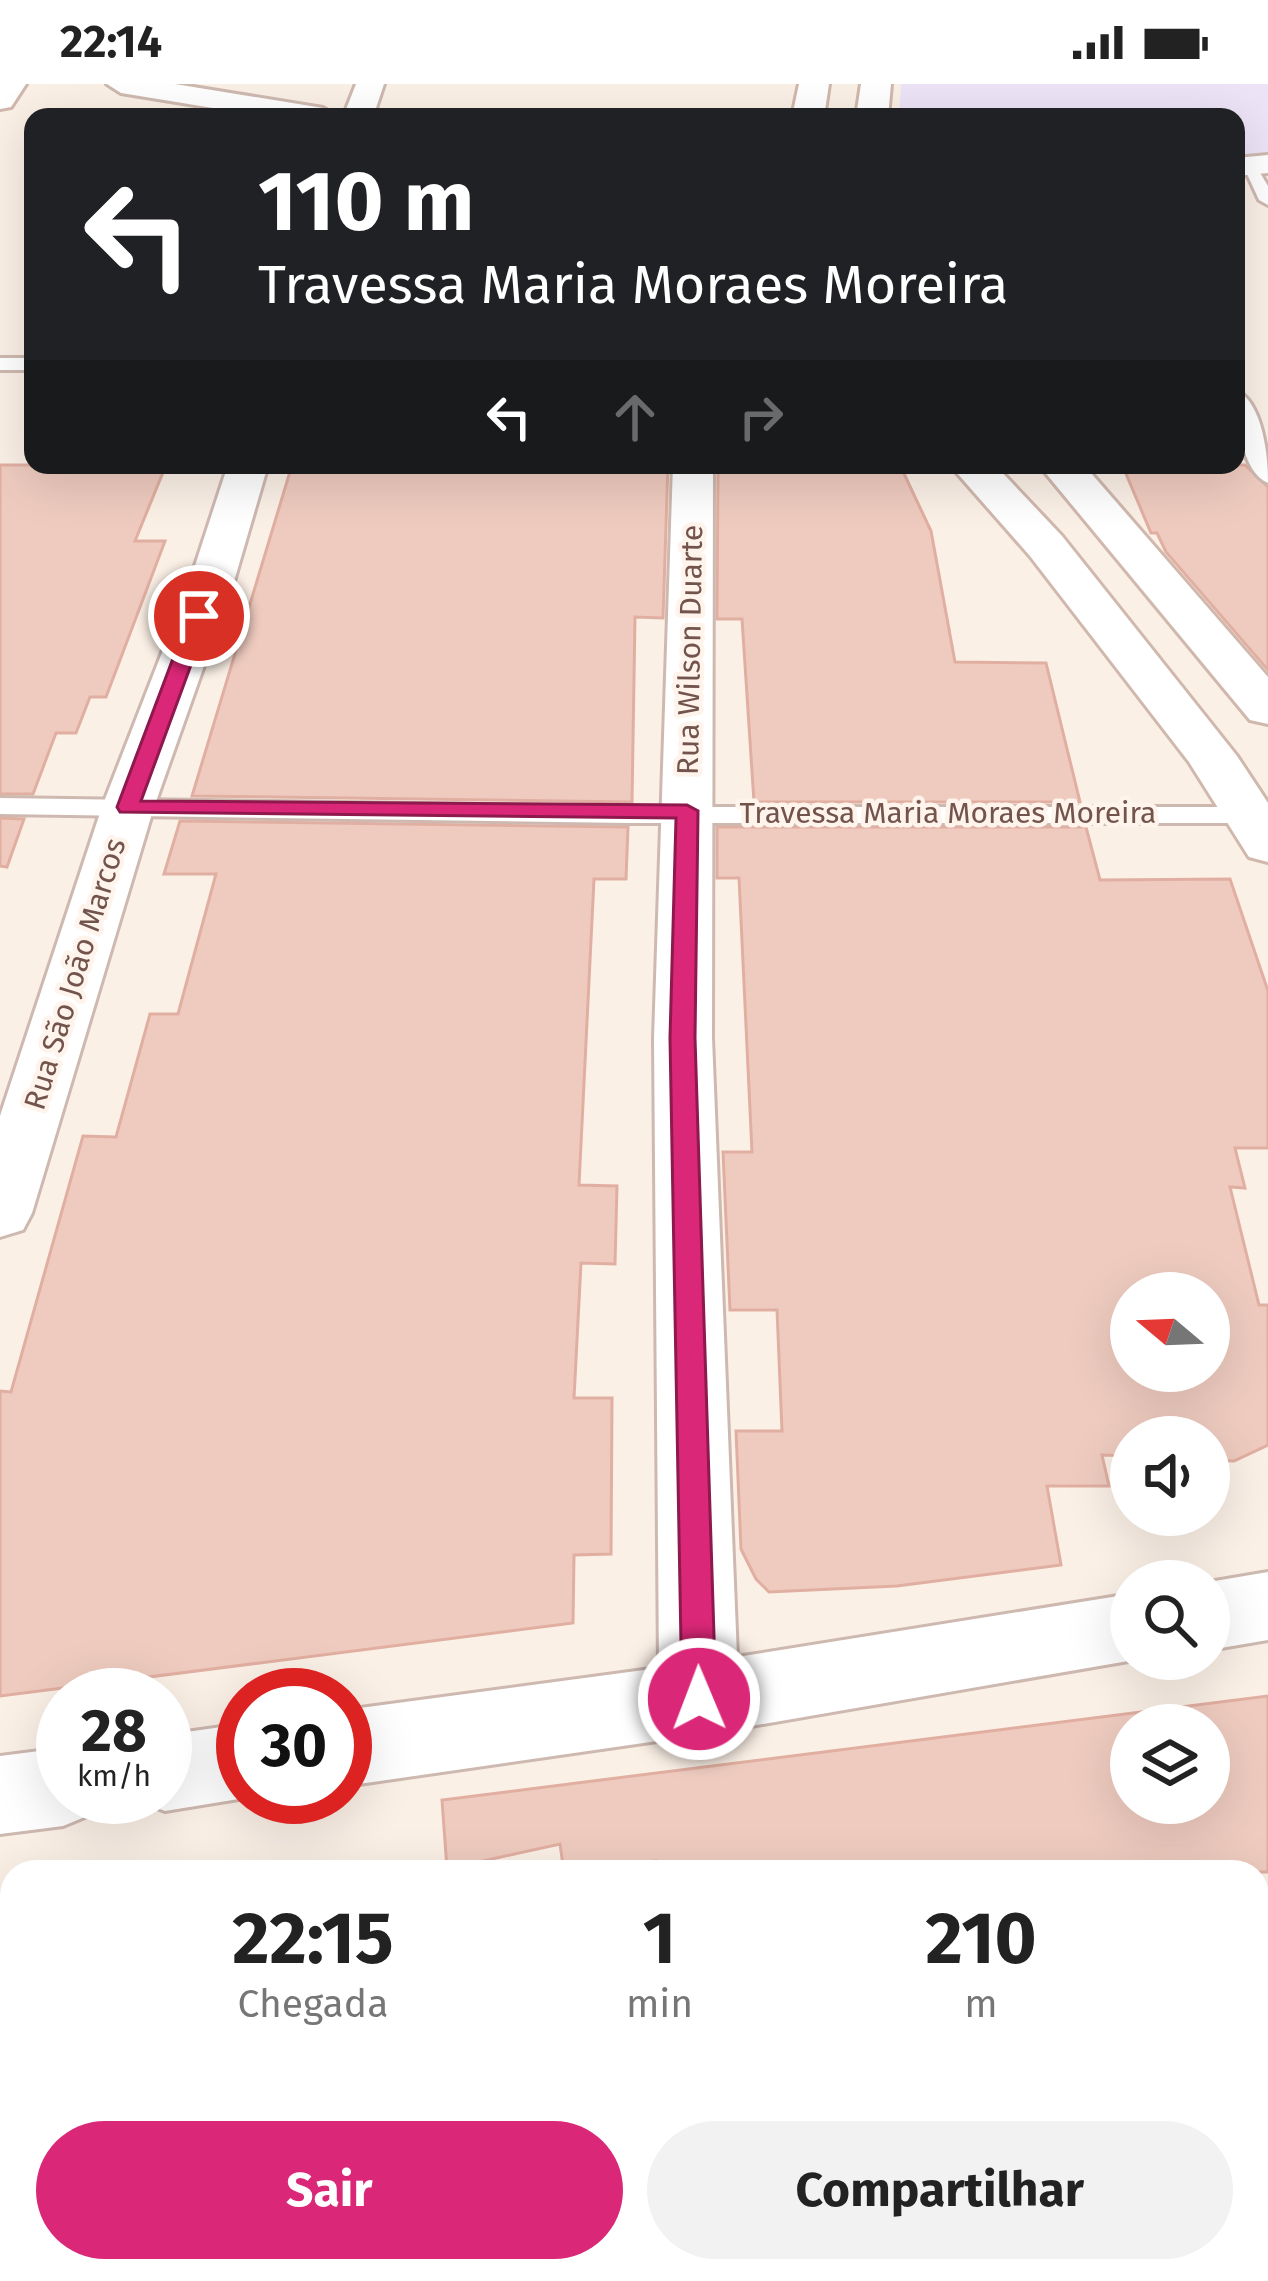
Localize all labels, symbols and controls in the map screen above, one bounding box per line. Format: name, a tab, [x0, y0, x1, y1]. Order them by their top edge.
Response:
text: 22:14	[60, 15, 162, 69]
text: 110 m	[258, 151, 474, 252]
icon: left	[60, 156, 216, 312]
text: Travessa Maria Moraes Moreira	[258, 253, 1008, 317]
icon: left	[476, 384, 542, 450]
icon: ahead	[602, 384, 668, 450]
icon: right	[728, 384, 794, 450]
street label: Rua Wilson Duarte	[670, 525, 710, 775]
pin	[148, 565, 250, 667]
icon: arrive	[166, 583, 232, 649]
street label: Travessa Maria Moraes Moreira	[740, 795, 1156, 831]
street label: Rua São João Marcos	[17, 834, 133, 1114]
north arrow	[1110, 1272, 1230, 1392]
map controls	[1110, 1272, 1230, 1824]
button: sound	[1110, 1416, 1230, 1536]
button: search	[1110, 1560, 1230, 1680]
position arrow	[636, 1636, 762, 1762]
speed limit sign: 30	[216, 1668, 372, 1824]
text: 28	[81, 1695, 147, 1767]
button: layers	[1110, 1704, 1230, 1824]
text: km/h	[77, 1758, 151, 1794]
text: 22:15	[232, 1896, 394, 1982]
text: 1	[643, 1896, 676, 1982]
text: 210	[926, 1896, 1037, 1982]
text: Chegada	[238, 1981, 388, 2027]
text: min	[626, 1981, 693, 2027]
text: m	[964, 1981, 998, 2027]
button: Sair	[36, 2121, 623, 2259]
button: Compartilhar	[647, 2121, 1233, 2259]

